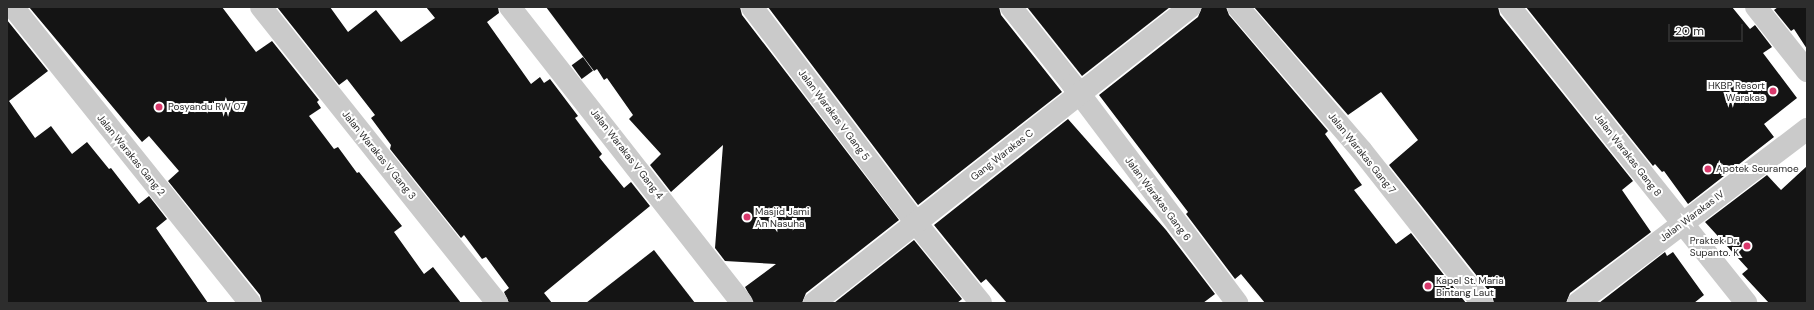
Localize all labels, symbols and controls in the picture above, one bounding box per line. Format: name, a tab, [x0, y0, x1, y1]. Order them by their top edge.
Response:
scale bar	[1670, 16, 1745, 42]
text: 20 m	[1675, 23, 1704, 39]
street label: Jalan Warakas V Gang 5	[796, 67, 872, 163]
place label: HKBP Resort Warakas	[1708, 79, 1765, 102]
marker: HKBP Resort Warakas	[1768, 86, 1778, 96]
marker: Posyandu RW 07	[153, 101, 165, 113]
place label: Posyandu RW 07	[168, 101, 245, 113]
street label: Jalan Warakas V Gang 4	[588, 107, 666, 201]
street label: Jalan Warakas V Gang 3	[340, 108, 418, 202]
street label: Jalan Warakas Gang 7	[1326, 110, 1398, 196]
street label: Jalan Warakas Gang 8	[1592, 111, 1664, 199]
street label: Jalan Warakas Gang 2	[95, 112, 167, 198]
street label: Gang Warakas C	[968, 127, 1036, 183]
street label: Jalan Warakas Gang 6	[1123, 155, 1193, 243]
place label: Apotek Seuramoe	[1716, 163, 1799, 175]
marker: Apotek Seuramoe	[1703, 164, 1713, 174]
street label: Jalan Warakas IV	[1657, 188, 1727, 244]
place label: Masjid Jami An Nasuha	[755, 205, 809, 228]
marker: Masjid Jami An Nasuha	[742, 212, 752, 222]
place label: Praktek Dr. Supanto. K	[1690, 234, 1739, 258]
marker: Praktek Dr. Supanto. K	[1742, 241, 1752, 251]
place label: Kapel St. Maria Bintang Laut	[1436, 274, 1504, 298]
marker: Kapel St. Maria Bintang Laut	[1423, 281, 1433, 291]

